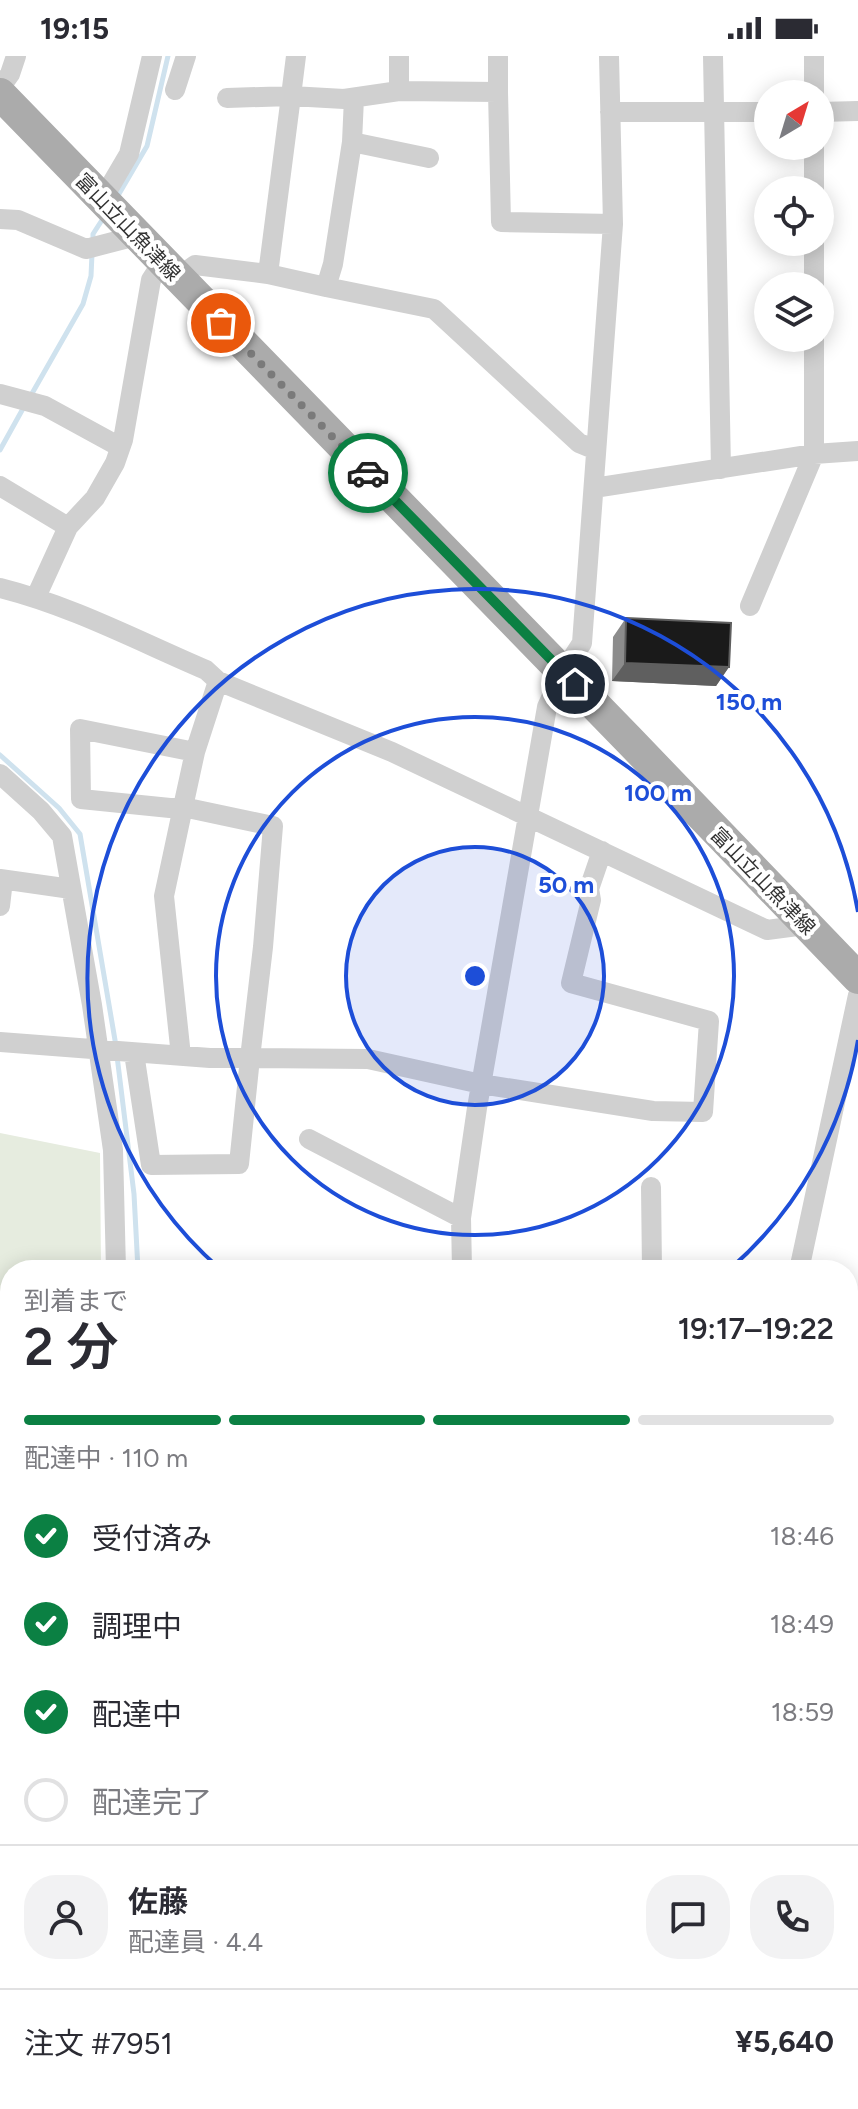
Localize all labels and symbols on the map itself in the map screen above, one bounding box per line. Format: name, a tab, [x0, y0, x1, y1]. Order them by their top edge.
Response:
north arrow	[754, 80, 834, 160]
street label: 富山立山魚津線	[71, 168, 185, 286]
pin	[187, 289, 255, 357]
courier	[328, 433, 408, 513]
pin	[541, 650, 609, 718]
text: 150 m	[716, 687, 782, 716]
text: 100 m	[624, 778, 692, 807]
street label: 富山立山魚津線	[706, 822, 820, 940]
text: 50 m	[538, 870, 594, 899]
centre of rings	[461, 962, 489, 990]

